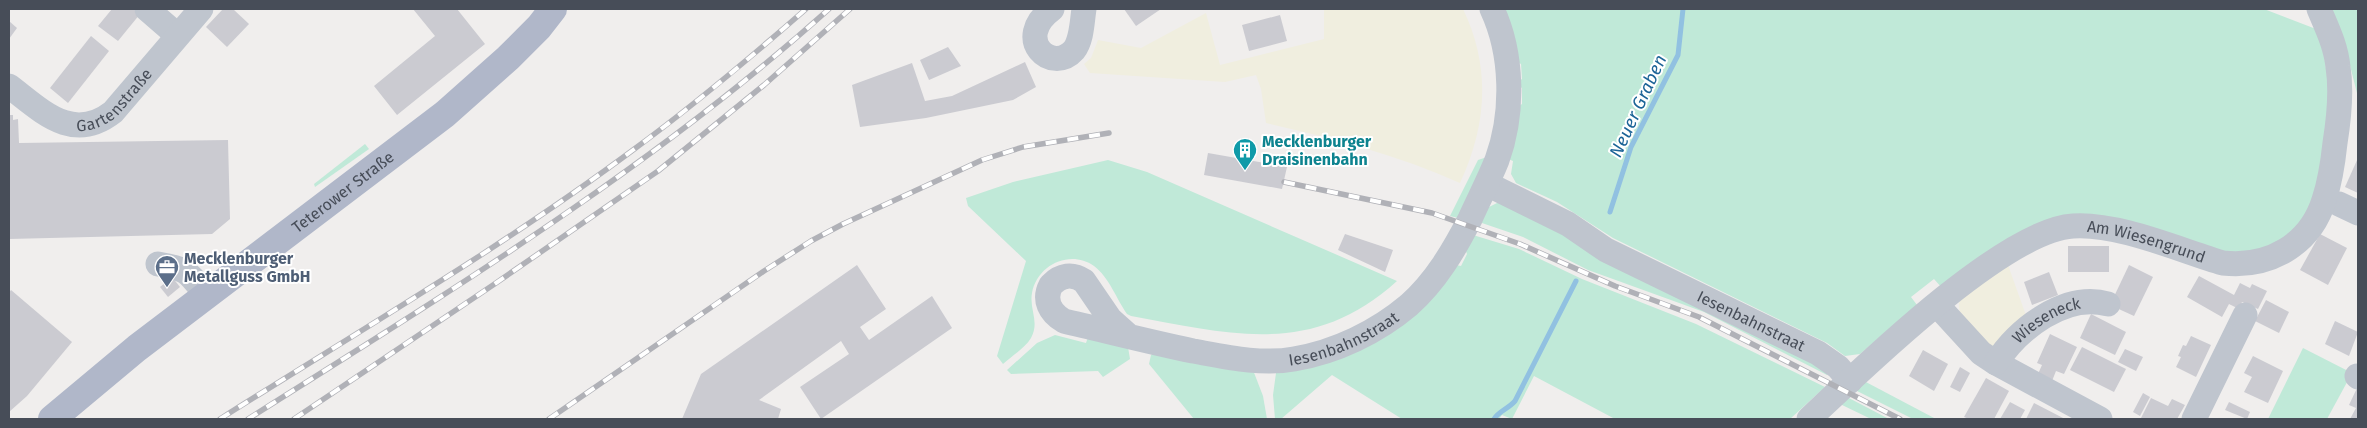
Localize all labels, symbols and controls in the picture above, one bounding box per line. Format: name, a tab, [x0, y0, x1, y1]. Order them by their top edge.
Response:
water label: Neuer Graben	[1605, 51, 1671, 161]
street label: Gartenstraße	[76, 64, 156, 135]
place label: Mecklenburger Draisinenbahn	[1262, 132, 1372, 169]
building icon: Mecklenburger Draisinenbahn	[1232, 137, 1258, 171]
street label: Teterower Straße	[288, 147, 397, 237]
street label: Am Wiesengrund	[2086, 216, 2208, 266]
place label: Mecklenburger Metallguss GmbH	[184, 249, 311, 286]
office icon: Mecklenburger Metallguss GmbH	[154, 254, 180, 288]
street label: Iesenbahnstraat	[1694, 286, 1809, 355]
street label: Wieseneck	[2008, 293, 2083, 347]
street label: Iesenbahnstraat	[1287, 307, 1402, 369]

